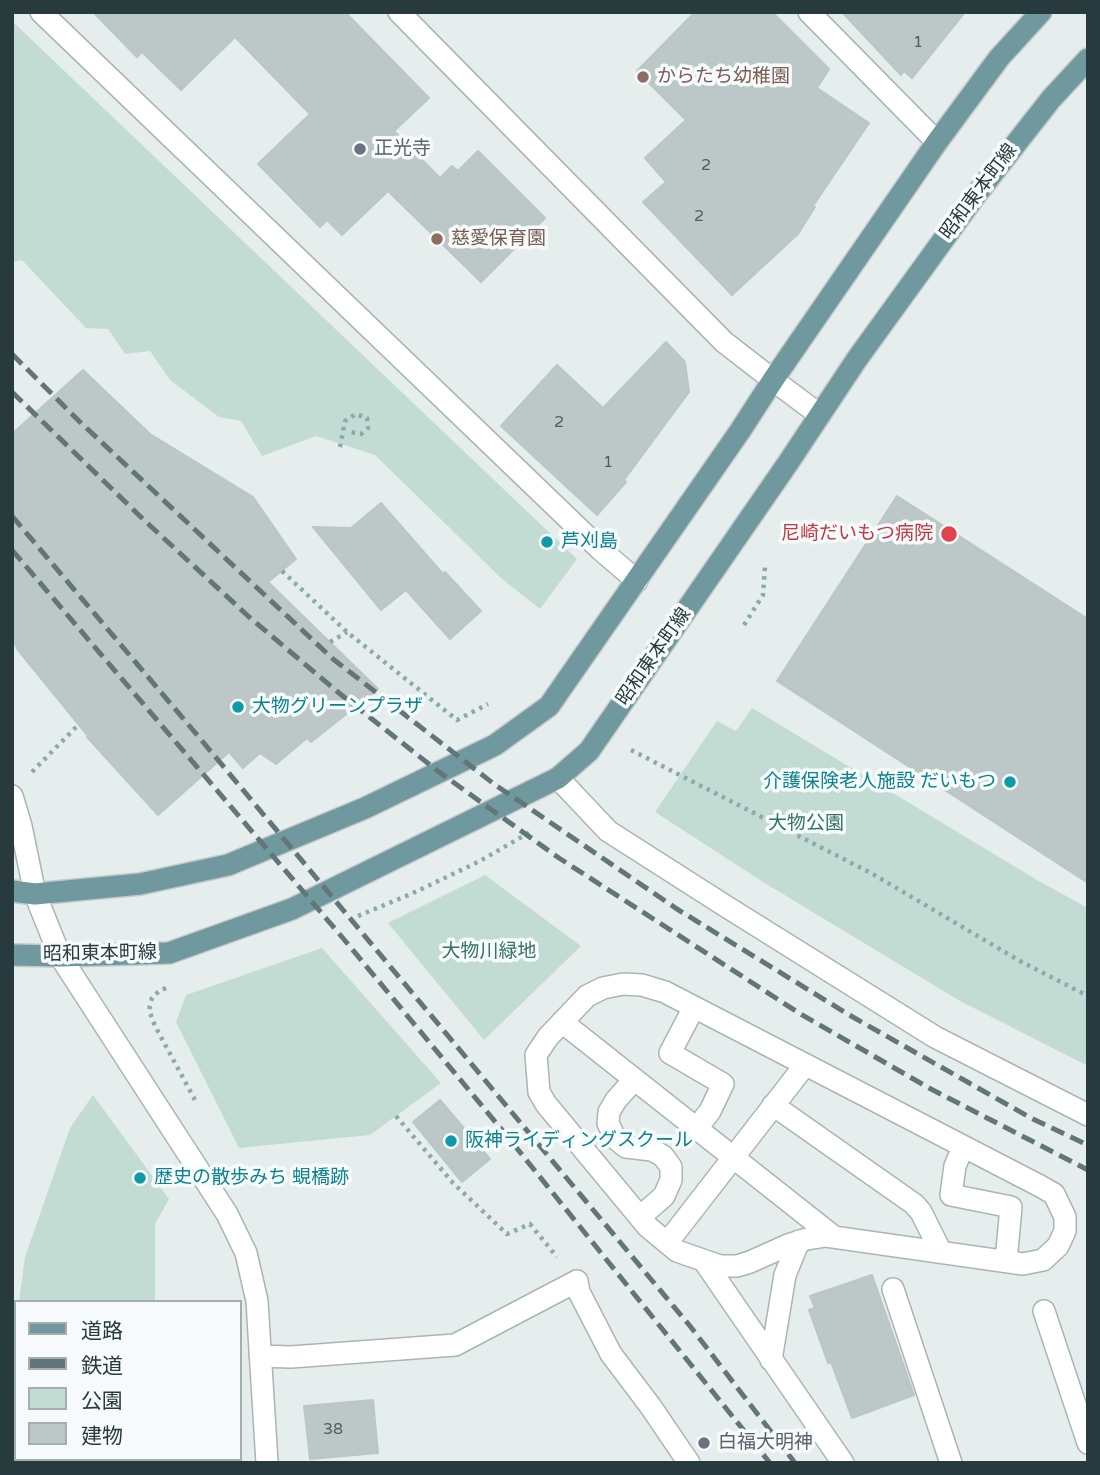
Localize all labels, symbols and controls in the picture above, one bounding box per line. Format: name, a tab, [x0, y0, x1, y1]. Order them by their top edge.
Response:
house number: 1	[913, 33, 923, 53]
place label: からたち幼稚園	[657, 66, 790, 88]
marker: からたち幼稚園	[635, 69, 651, 85]
place label: 正光寺	[374, 138, 431, 160]
street label: 昭和東本町線	[936, 140, 1022, 244]
marker: 正光寺	[352, 141, 368, 157]
house number: 2	[701, 156, 711, 176]
house number: 2	[694, 207, 704, 227]
place label: 慈愛保育園	[451, 228, 546, 250]
marker: 慈愛保育園	[429, 231, 445, 247]
house number: 2	[554, 413, 564, 433]
house number: 1	[603, 453, 613, 473]
place label: 尼崎だいもつ病院	[781, 523, 933, 545]
marker: 尼崎だいもつ病院	[939, 524, 959, 544]
place label: 芦刈島	[561, 531, 618, 553]
marker: 芦刈島	[539, 534, 555, 550]
street label: 昭和東本町線	[612, 604, 696, 710]
place label: 大物グリーンプラザ	[252, 696, 423, 718]
marker: 大物グリーンプラザ	[230, 699, 246, 715]
place label: 介護保険老人施設 だいもつ	[763, 771, 996, 793]
marker: 介護保険老人施設 だいもつ	[1002, 774, 1018, 790]
park label: 大物公園	[768, 813, 844, 835]
park label: 大物川緑地	[442, 941, 536, 963]
street label: 昭和東本町線	[43, 942, 157, 966]
place label: 阪神ライディングスクール	[465, 1130, 693, 1152]
marker: 阪神ライディングスクール	[443, 1133, 459, 1149]
place label: 歴史の散歩みち 蜆橋跡	[154, 1167, 349, 1189]
marker: 歴史の散歩みち 蜆橋跡	[132, 1170, 148, 1186]
legend	[14, 1300, 242, 1461]
text: 道路	[81, 1319, 123, 1344]
text: 鉄道	[81, 1354, 123, 1379]
text: 公園	[81, 1389, 123, 1414]
house number: 38	[323, 1420, 343, 1440]
text: 建物	[81, 1424, 123, 1449]
place label: 白福大明神	[718, 1432, 813, 1454]
marker: 白福大明神	[696, 1435, 712, 1451]

